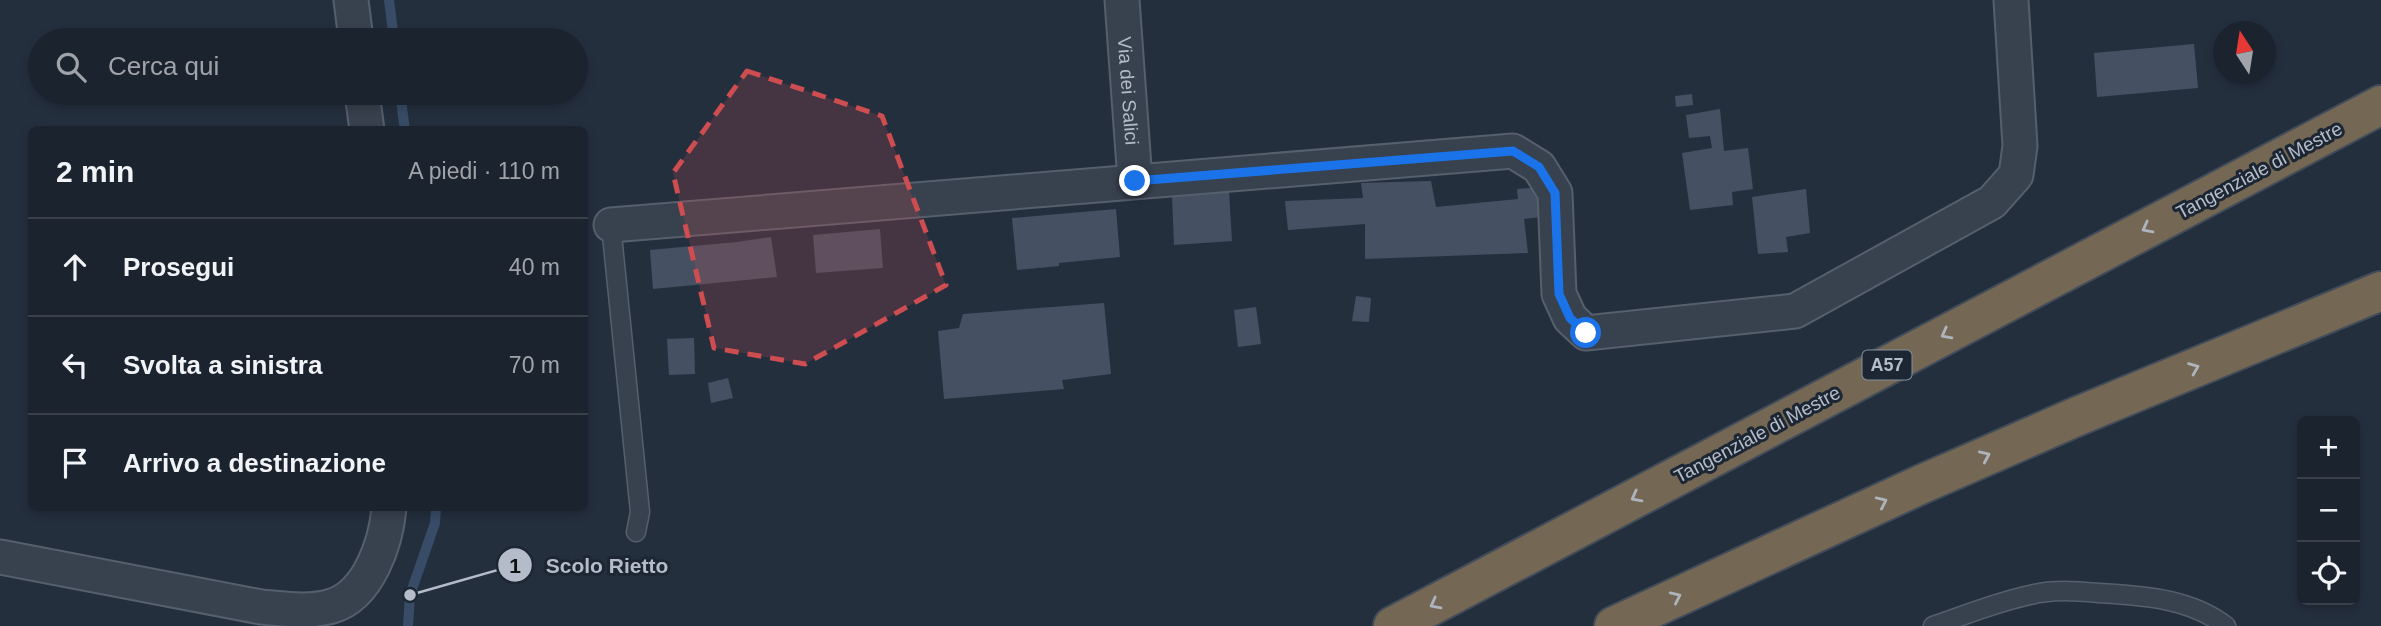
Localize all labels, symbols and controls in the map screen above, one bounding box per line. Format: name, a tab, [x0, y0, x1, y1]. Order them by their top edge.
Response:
north arrow	[2213, 21, 2276, 84]
search box	[28, 28, 588, 105]
street label: Via dei Salici	[1114, 36, 1142, 146]
icon: search	[52, 48, 90, 86]
text: Cerca qui	[108, 51, 219, 81]
street label: Tangenziale di Mestre	[2173, 118, 2346, 223]
text: 2 min	[56, 155, 134, 188]
text: A piedi · 110 m	[408, 158, 560, 184]
route end	[1119, 165, 1150, 196]
one-way arrow	[2142, 220, 2154, 234]
icon: ahead	[56, 248, 94, 286]
text: Prosegui	[123, 252, 234, 282]
text: 40 m	[509, 254, 560, 280]
route start	[1570, 317, 1601, 348]
one-way arrow	[1941, 326, 1953, 340]
icon: left	[56, 346, 94, 384]
text: Svolta a sinistra	[123, 350, 322, 380]
road number: A57	[1862, 351, 1912, 380]
text: 70 m	[509, 352, 560, 378]
one-way arrow	[2187, 362, 2199, 376]
street label: Tangenziale di Mestre	[1671, 382, 1844, 487]
map controls	[2297, 416, 2360, 605]
button: +	[2297, 416, 2360, 479]
icon: arrive	[56, 444, 94, 482]
text: Arrivo a destinazione	[123, 448, 386, 478]
one-way arrow	[1977, 450, 1990, 464]
button: −	[2297, 479, 2360, 542]
one-way arrow	[1631, 489, 1643, 503]
one-way arrow	[1875, 496, 1888, 510]
button: locate	[2297, 542, 2360, 605]
callout: Scolo Rietto	[497, 544, 683, 586]
text: 1	[509, 554, 521, 577]
text: Scolo Rietto	[546, 554, 668, 577]
one-way arrow	[1669, 592, 1681, 606]
one-way arrow	[1430, 596, 1442, 609]

